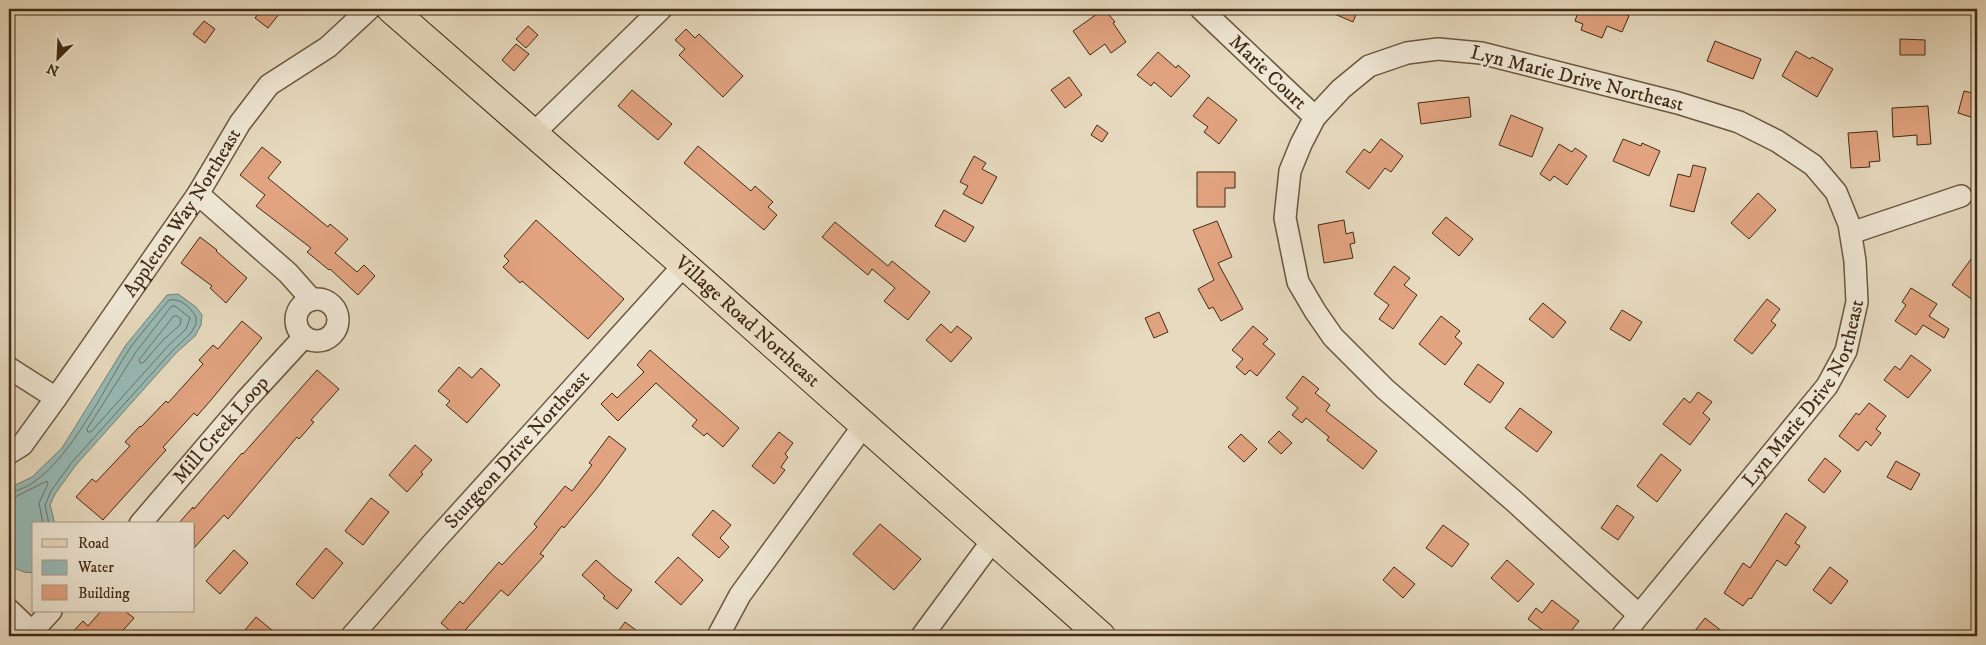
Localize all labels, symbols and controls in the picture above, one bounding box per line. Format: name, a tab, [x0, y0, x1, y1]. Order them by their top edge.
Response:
street label: Marie Court	[1223, 29, 1312, 115]
north arrow	[32, 32, 82, 82]
street label: Lyn Marie Drive Northeast	[1468, 40, 1686, 118]
text: N	[44, 58, 62, 80]
street label: Appleton Way Northeast	[118, 124, 247, 302]
street label: Village Road Northeast	[669, 250, 825, 393]
street label: Lyn Marie Drive Northeast	[1737, 297, 1870, 492]
street label: Sturgeon Drive Northeast	[439, 365, 595, 534]
street label: Mill Creek Loop	[167, 371, 274, 489]
legend	[32, 522, 195, 612]
text: Road	[78, 534, 110, 553]
text: Water	[77, 558, 114, 577]
text: Building	[78, 584, 130, 603]

